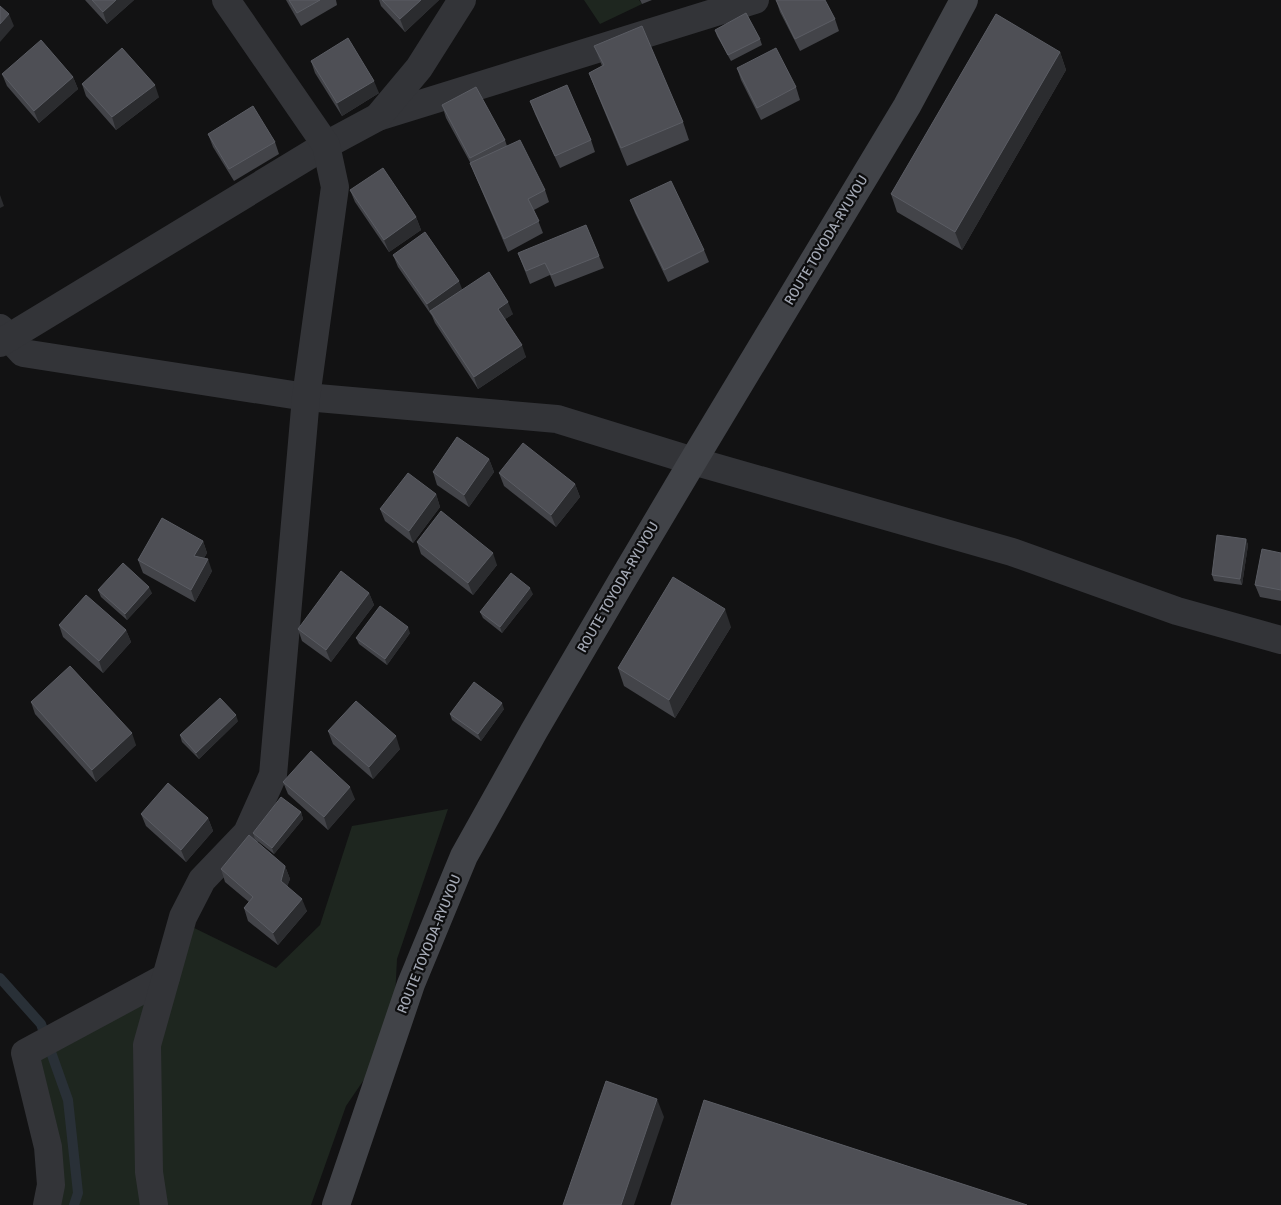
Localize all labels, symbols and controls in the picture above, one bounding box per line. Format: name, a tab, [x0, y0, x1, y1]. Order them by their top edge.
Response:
street label: ROUTE TOYODA-RYUYOU	[781, 172, 871, 308]
street label: ROUTE TOYODA-RYUYOU	[574, 519, 662, 655]
street label: ROUTE TOYODA-RYUYOU	[393, 872, 465, 1016]

